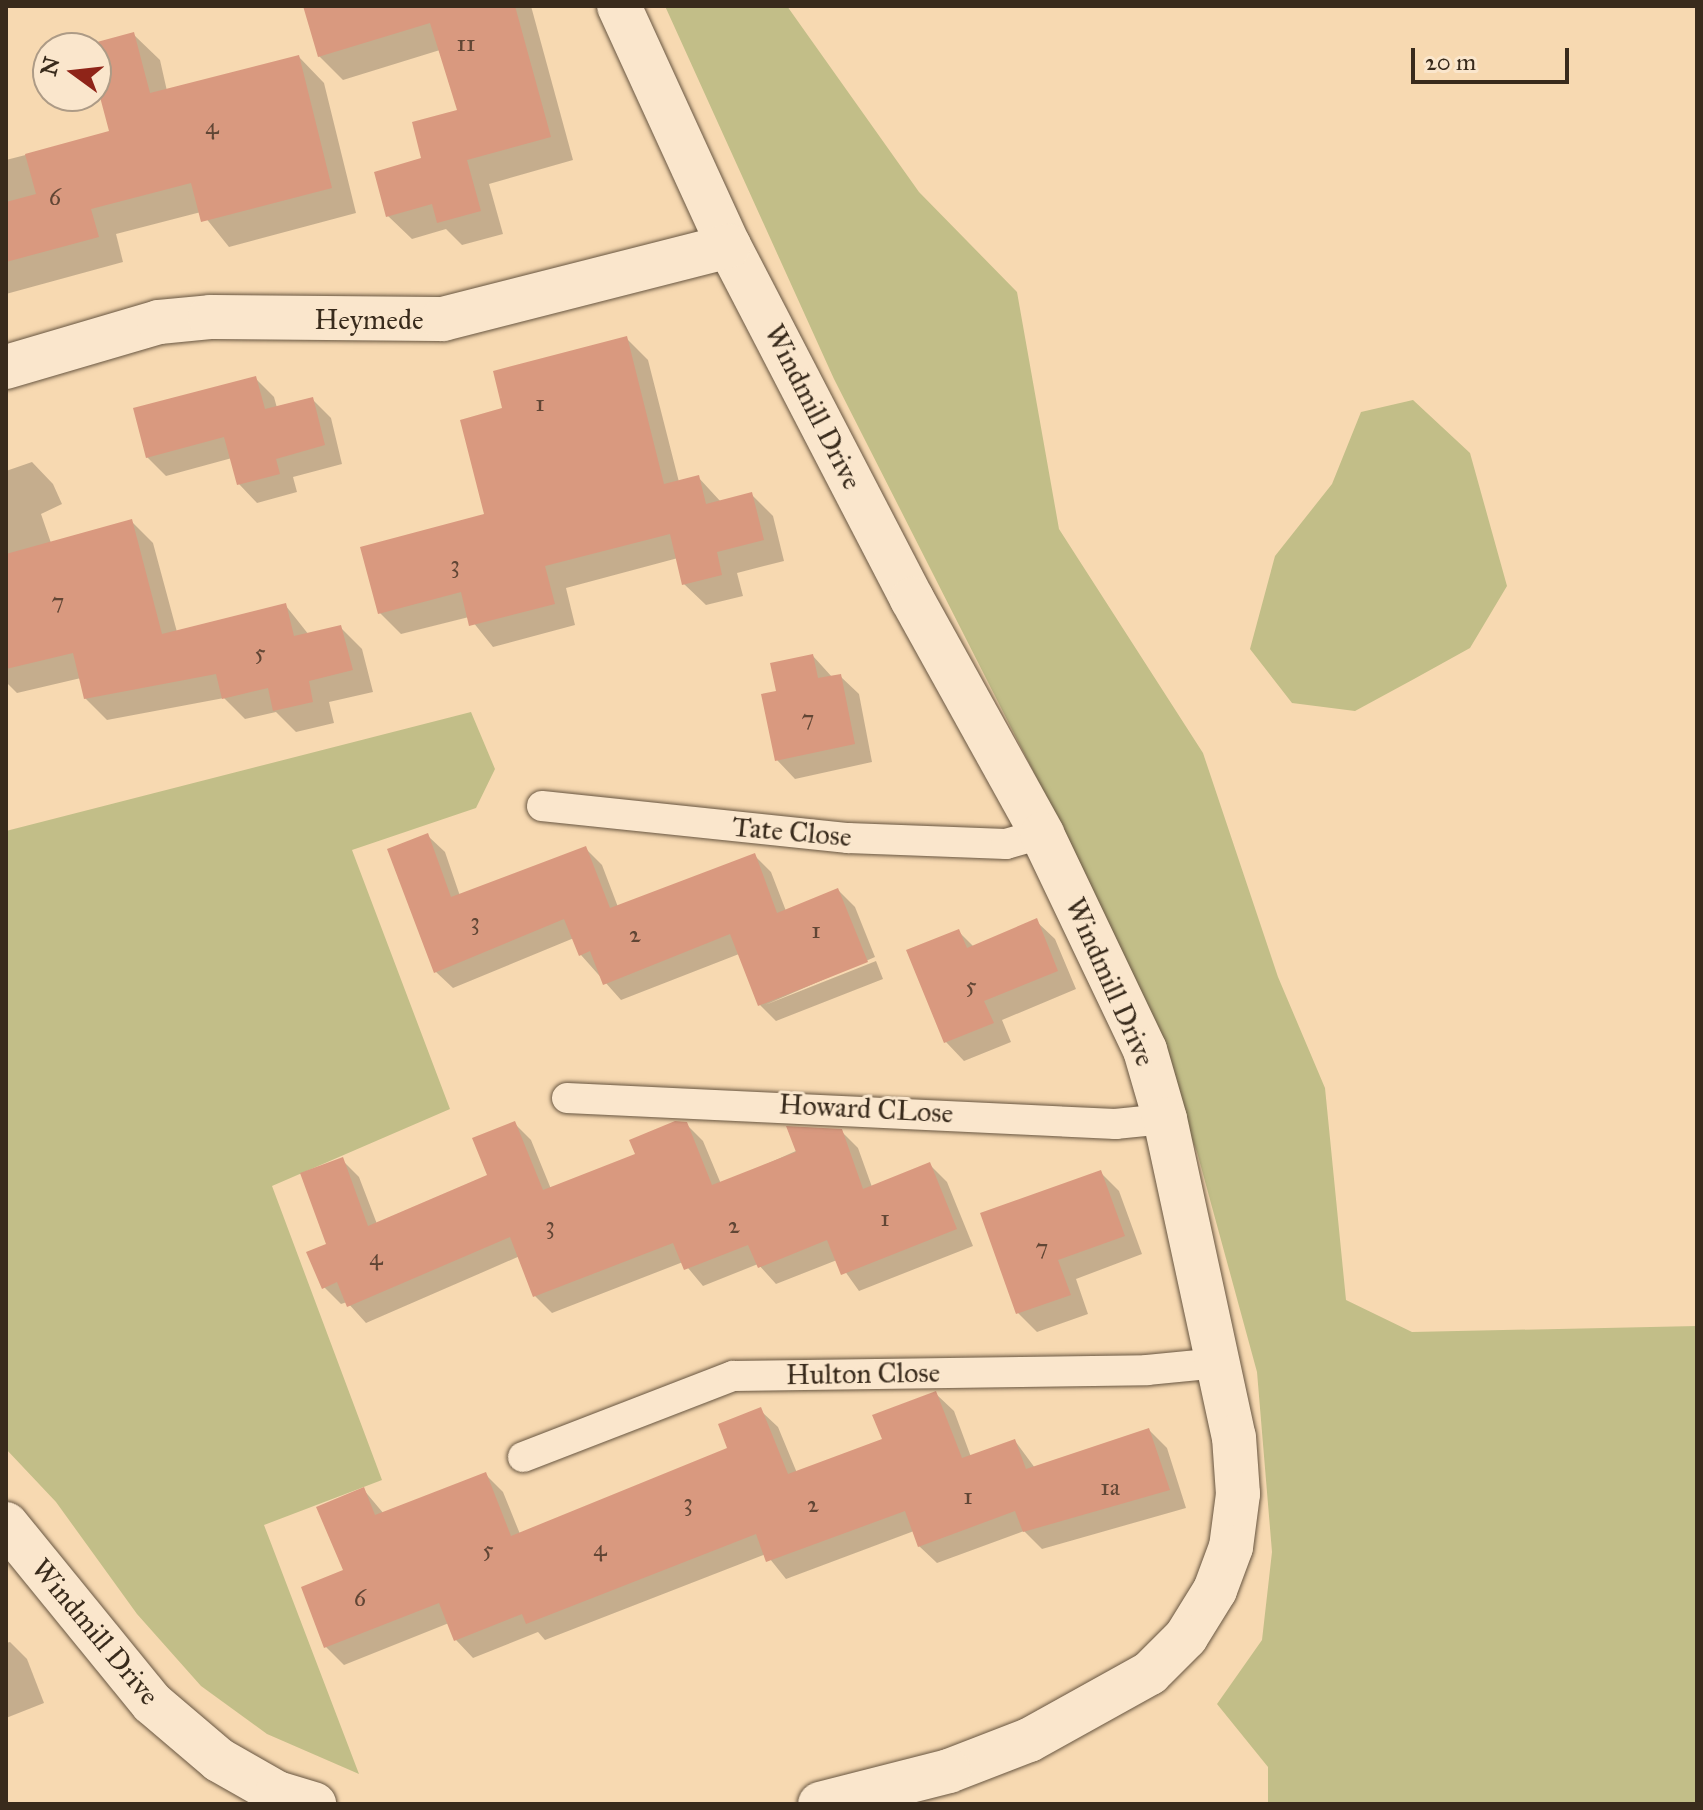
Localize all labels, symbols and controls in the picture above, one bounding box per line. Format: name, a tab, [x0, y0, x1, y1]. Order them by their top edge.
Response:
house number: 11	[457, 30, 475, 58]
north arrow	[32, 32, 112, 112]
scale bar	[1415, 32, 1573, 82]
text: 20 m	[1425, 47, 1476, 77]
text: N	[35, 54, 66, 79]
house number: 4	[205, 113, 219, 141]
house number: 6	[49, 184, 61, 212]
street label: Heymede	[314, 303, 424, 337]
street label: Windmill Drive	[757, 319, 869, 495]
house number: 1	[535, 390, 545, 418]
house number: 3	[450, 551, 460, 579]
house number: 7	[52, 588, 64, 616]
house number: 5	[254, 639, 266, 667]
house number: 7	[802, 705, 814, 733]
street label: Tate Close	[731, 810, 853, 854]
street label: Windmill Drive	[1058, 893, 1162, 1071]
house number: 3	[470, 908, 480, 936]
house number: 1	[811, 917, 821, 945]
house number: 2	[629, 921, 641, 949]
house number: 5	[965, 972, 977, 1000]
street label: Howard CLose	[778, 1088, 954, 1130]
house number: 1	[880, 1205, 890, 1233]
house number: 3	[545, 1212, 555, 1240]
house number: 2	[728, 1212, 740, 1240]
house number: 7	[1036, 1234, 1048, 1262]
house number: 4	[369, 1244, 383, 1272]
street label: Hulton Close	[785, 1356, 941, 1392]
house number: 1a	[1100, 1474, 1120, 1502]
house number: 1	[963, 1483, 973, 1511]
house number: 3	[683, 1489, 693, 1517]
house number: 2	[807, 1491, 819, 1519]
house number: 4	[593, 1535, 607, 1563]
house number: 5	[482, 1536, 494, 1564]
street label: Windmill Drive	[24, 1552, 166, 1712]
house number: 6	[354, 1585, 366, 1613]

